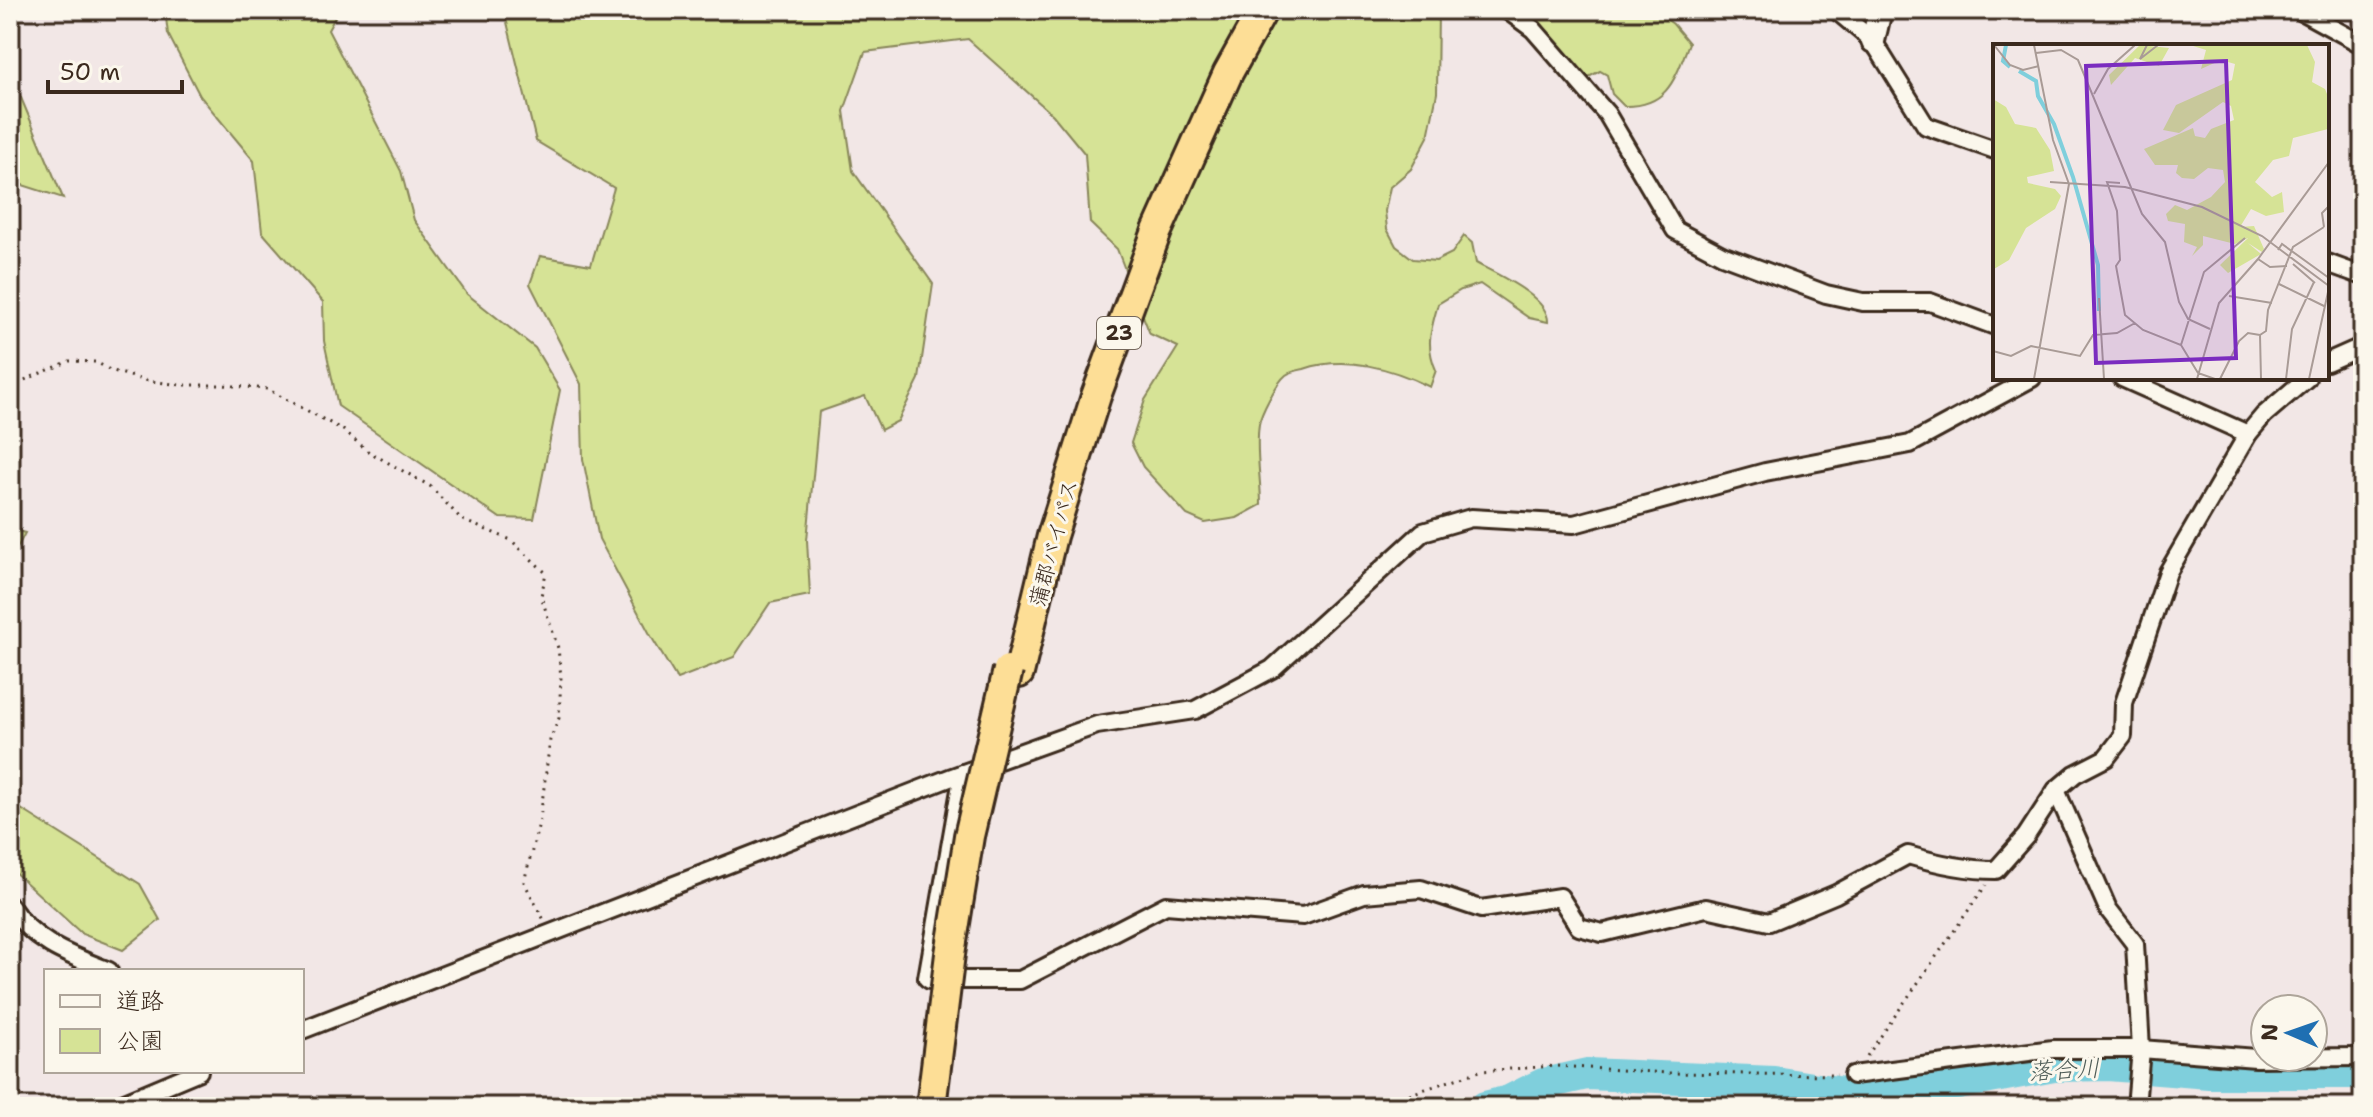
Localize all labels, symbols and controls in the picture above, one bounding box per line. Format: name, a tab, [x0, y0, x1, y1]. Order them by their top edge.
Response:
scale bar	[48, 44, 182, 94]
inset map	[1993, 44, 2329, 380]
text: 50 m	[60, 56, 120, 88]
road number: 23	[1097, 317, 1141, 349]
street label: 蒲郡バイパス	[1022, 476, 1085, 610]
legend	[44, 969, 304, 1073]
text: 道路	[116, 985, 164, 1017]
north arrow	[2249, 993, 2329, 1073]
text: N	[2255, 1023, 2284, 1042]
text: 公園	[116, 1025, 164, 1057]
water label: 落合川	[2027, 1052, 2101, 1088]

